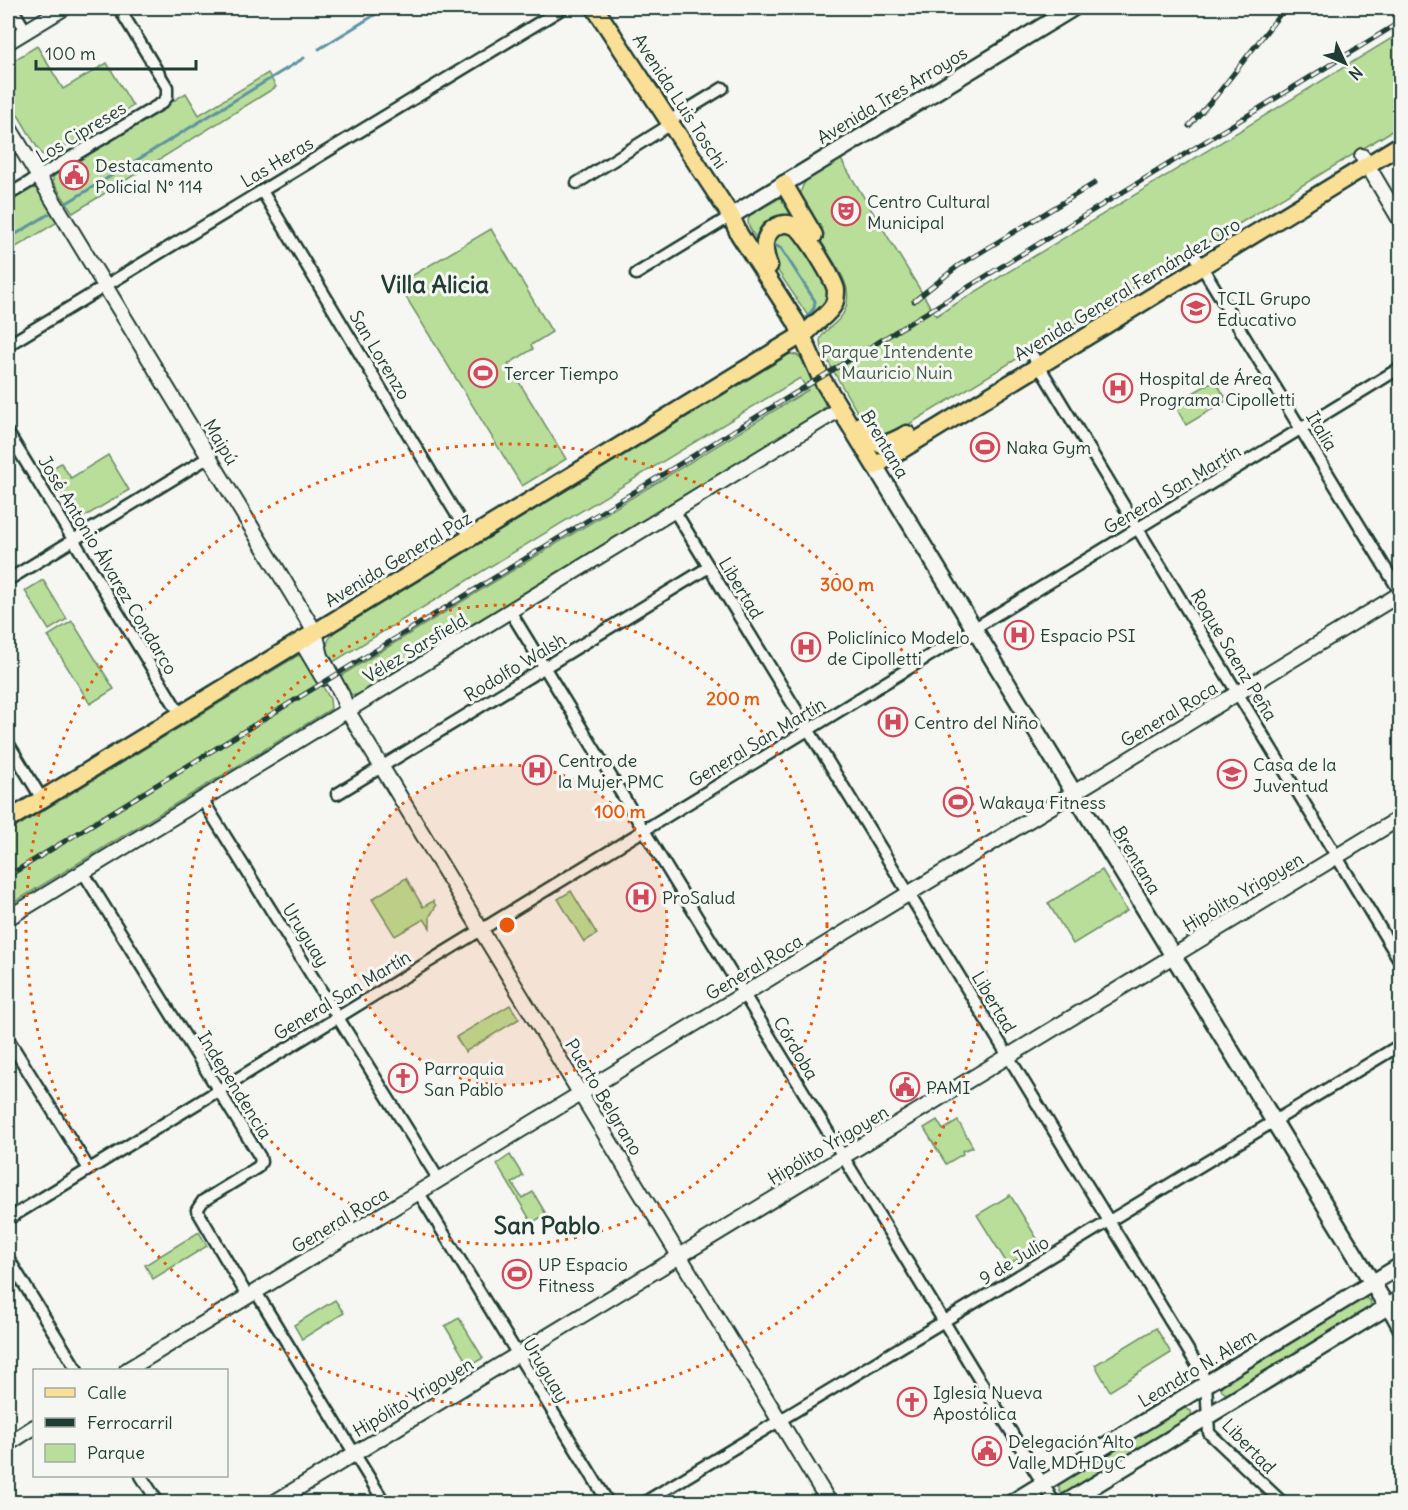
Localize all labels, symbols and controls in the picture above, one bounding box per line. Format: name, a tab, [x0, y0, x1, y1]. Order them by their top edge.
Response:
street label: Avenida Luis Toschi	[628, 29, 732, 173]
scale bar	[36, 33, 196, 71]
north arrow	[1315, 33, 1375, 93]
street label: Avenida Tres Arroyos	[813, 41, 971, 149]
text: 100 m	[45, 42, 96, 65]
text: N	[1345, 62, 1367, 84]
street label: Los Cipreses	[32, 96, 130, 168]
street label: Las Heras	[237, 131, 317, 193]
place label: Destacamento Policial N° 114	[95, 154, 213, 198]
public building icon: Destacamento Policial N° 114	[58, 159, 90, 191]
place label: Centro Cultural Municipal	[867, 190, 990, 234]
theatre icon: Centro Cultural Municipal	[830, 195, 862, 227]
street label: Avenida General Fernández Oro	[1010, 212, 1244, 366]
district label: Villa Alicia	[381, 269, 489, 299]
place label: TCIL Grupo Educativo	[1217, 287, 1311, 331]
school or university icon: TCIL Grupo Educativo	[1180, 292, 1212, 324]
street label: San Lorenzo	[344, 306, 416, 404]
park label: Parque Intendente Mauricio Nuin	[821, 340, 973, 384]
sports icon: Tercer Tiempo	[467, 357, 499, 389]
place label: Tercer Tiempo	[504, 362, 619, 385]
place label: Hospital de Área Programa Cipolletti	[1139, 367, 1295, 411]
hospital icon: Hospital de Área Programa Cipolletti	[1102, 372, 1134, 404]
street label: Brentana	[856, 406, 914, 482]
street label: Italia	[1301, 407, 1343, 455]
street label: Maipú	[198, 415, 244, 469]
sports icon: Naka Gym	[969, 431, 1001, 463]
place label: Naka Gym	[1006, 436, 1091, 459]
street label: General San Martín	[1099, 439, 1245, 539]
street label: José Antonio Álvarez Condarco	[33, 451, 183, 679]
street label: Avenida General Paz	[320, 506, 476, 612]
street label: Libertad	[714, 553, 768, 623]
text: 300 m	[820, 573, 874, 596]
street label: Roque Saenz Peña	[1186, 585, 1282, 725]
street label: Vélez Sarsfield	[359, 608, 471, 688]
hospital icon: Espacio PSI	[1003, 619, 1035, 651]
place label: Espacio PSI	[1040, 624, 1136, 647]
place label: Policlínico Modelo de Cipolletti	[827, 626, 970, 670]
street label: Rodolfo Walsh	[460, 628, 570, 706]
hospital icon: Policlínico Modelo de Cipolletti	[790, 631, 822, 663]
street label: General Roca	[1116, 676, 1222, 752]
text: 200 m	[706, 687, 760, 710]
street label: General San Martín	[684, 692, 830, 792]
hospital icon: Centro del Niño	[877, 706, 909, 738]
place label: Centro del Niño	[914, 711, 1038, 734]
place label: Centro de la Mujer PMC	[558, 749, 664, 793]
place label: Casa de la Juventud	[1253, 753, 1337, 797]
hospital icon: Centro de la Mujer PMC	[521, 754, 553, 786]
school or university icon: Casa de la Juventud	[1216, 758, 1248, 790]
sports icon: Wakaya Fitness	[942, 786, 974, 818]
place label: Wakaya Fitness	[979, 791, 1106, 814]
text: 100 m	[595, 800, 646, 823]
street label: Brentana	[1108, 822, 1166, 898]
street label: Hipólito Yrigoyen	[1178, 847, 1308, 937]
hospital icon: ProSalud	[625, 881, 657, 913]
place label: ProSalud	[662, 886, 736, 909]
street label: Uruguay	[277, 899, 335, 971]
centre of rings	[497, 915, 517, 935]
street label: General Roca	[701, 929, 807, 1005]
street label: General San Martín	[269, 945, 415, 1045]
street label: Libertad	[967, 967, 1021, 1037]
street label: Córdoba	[768, 1012, 824, 1084]
street label: Independencia	[193, 1027, 277, 1143]
street label: Puerto Belgrano	[560, 1034, 648, 1160]
place label: Parroquia San Pablo	[424, 1057, 504, 1101]
church icon: Parroquia San Pablo	[387, 1062, 419, 1094]
public building icon: PAMI	[889, 1071, 921, 1103]
place label: PAMI	[926, 1076, 970, 1099]
street label: Hipólito Yrigoyen	[763, 1100, 893, 1190]
street label: General Roca	[287, 1182, 393, 1258]
district label: San Pablo	[494, 1210, 600, 1240]
street label: 9 de Julio	[975, 1230, 1053, 1290]
place label: UP Espacio Fitness	[538, 1253, 628, 1297]
sports icon: UP Espacio Fitness	[501, 1258, 533, 1290]
street label: Leandro N. Alem	[1134, 1324, 1260, 1412]
street label: Uruguay	[518, 1334, 574, 1406]
street label: Hipólito Yrigoyen	[348, 1352, 478, 1442]
legend	[33, 1369, 228, 1477]
text: Calle	[87, 1381, 127, 1404]
place label: Iglesia Nueva Apostólica	[933, 1381, 1042, 1425]
church icon: Iglesia Nueva Apostólica	[896, 1386, 928, 1418]
text: Ferrocarril	[87, 1411, 173, 1434]
street label: Libertad	[1217, 1414, 1281, 1479]
place label: Delegación Alto Valle MDHDyC	[1008, 1430, 1134, 1474]
public building icon: Delegación Alto Valle MDHDyC	[971, 1435, 1003, 1467]
text: Parque	[87, 1441, 145, 1464]

